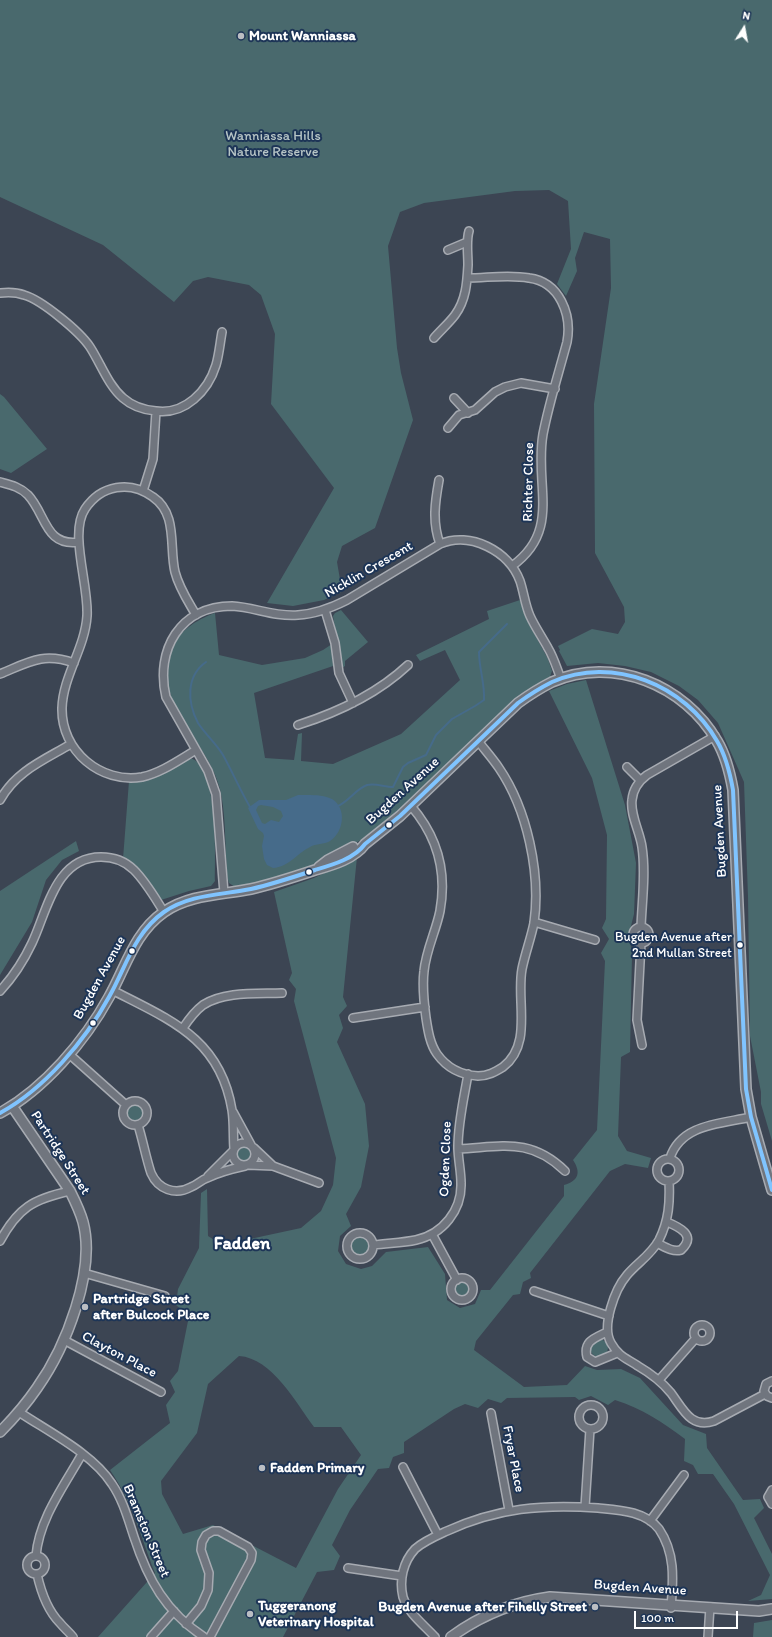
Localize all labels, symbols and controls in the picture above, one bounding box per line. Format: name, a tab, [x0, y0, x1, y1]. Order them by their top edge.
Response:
north arrow	[724, 8, 764, 48]
text: N	[741, 9, 751, 23]
place label: Mount Wanniassa	[249, 28, 356, 44]
marker: Mount Wanniassa	[236, 31, 246, 41]
park label: Wanniassa Hills Nature Reserve	[225, 128, 321, 160]
street label: Richter Close	[520, 442, 538, 522]
street label: Nicklin Crescent	[322, 538, 416, 602]
street label: Bugden Avenue	[363, 754, 443, 828]
street label: Bugden Avenue	[709, 784, 731, 878]
unlabelled marker	[384, 820, 394, 830]
unlabelled marker	[304, 867, 314, 877]
place label: Bugden Avenue after 2nd Mullan Street	[615, 930, 732, 961]
street label: Bugden Avenue	[70, 933, 130, 1023]
marker: Bugden Avenue after 2nd Mullan Street	[735, 940, 745, 950]
unlabelled marker	[127, 946, 137, 956]
unlabelled marker	[88, 1018, 98, 1028]
street label: Partridge Street	[27, 1108, 93, 1198]
street label: Ogden Close	[436, 1121, 456, 1197]
district label: Fadden	[214, 1233, 270, 1255]
place label: Partridge Street after Bulcock Place	[93, 1291, 209, 1324]
marker: Partridge Street after Bulcock Place	[80, 1302, 90, 1312]
street label: Clayton Place	[79, 1328, 159, 1382]
street label: Fryar Place	[498, 1424, 528, 1494]
place label: Fadden Primary	[270, 1460, 364, 1476]
marker: Fadden Primary	[257, 1463, 267, 1473]
street label: Bramston Street	[119, 1482, 173, 1580]
street label: Bugden Avenue	[593, 1576, 687, 1600]
place label: Tuggeranong Veterinary Hospital	[258, 1598, 374, 1630]
place label: Bugden Avenue after Fihelly Street	[378, 1599, 587, 1615]
marker: Bugden Avenue after Fihelly Street	[590, 1602, 600, 1612]
scale bar	[636, 1603, 740, 1629]
marker: Tuggeranong Veterinary Hospital	[245, 1609, 255, 1619]
text: 100 m	[641, 1611, 674, 1625]

